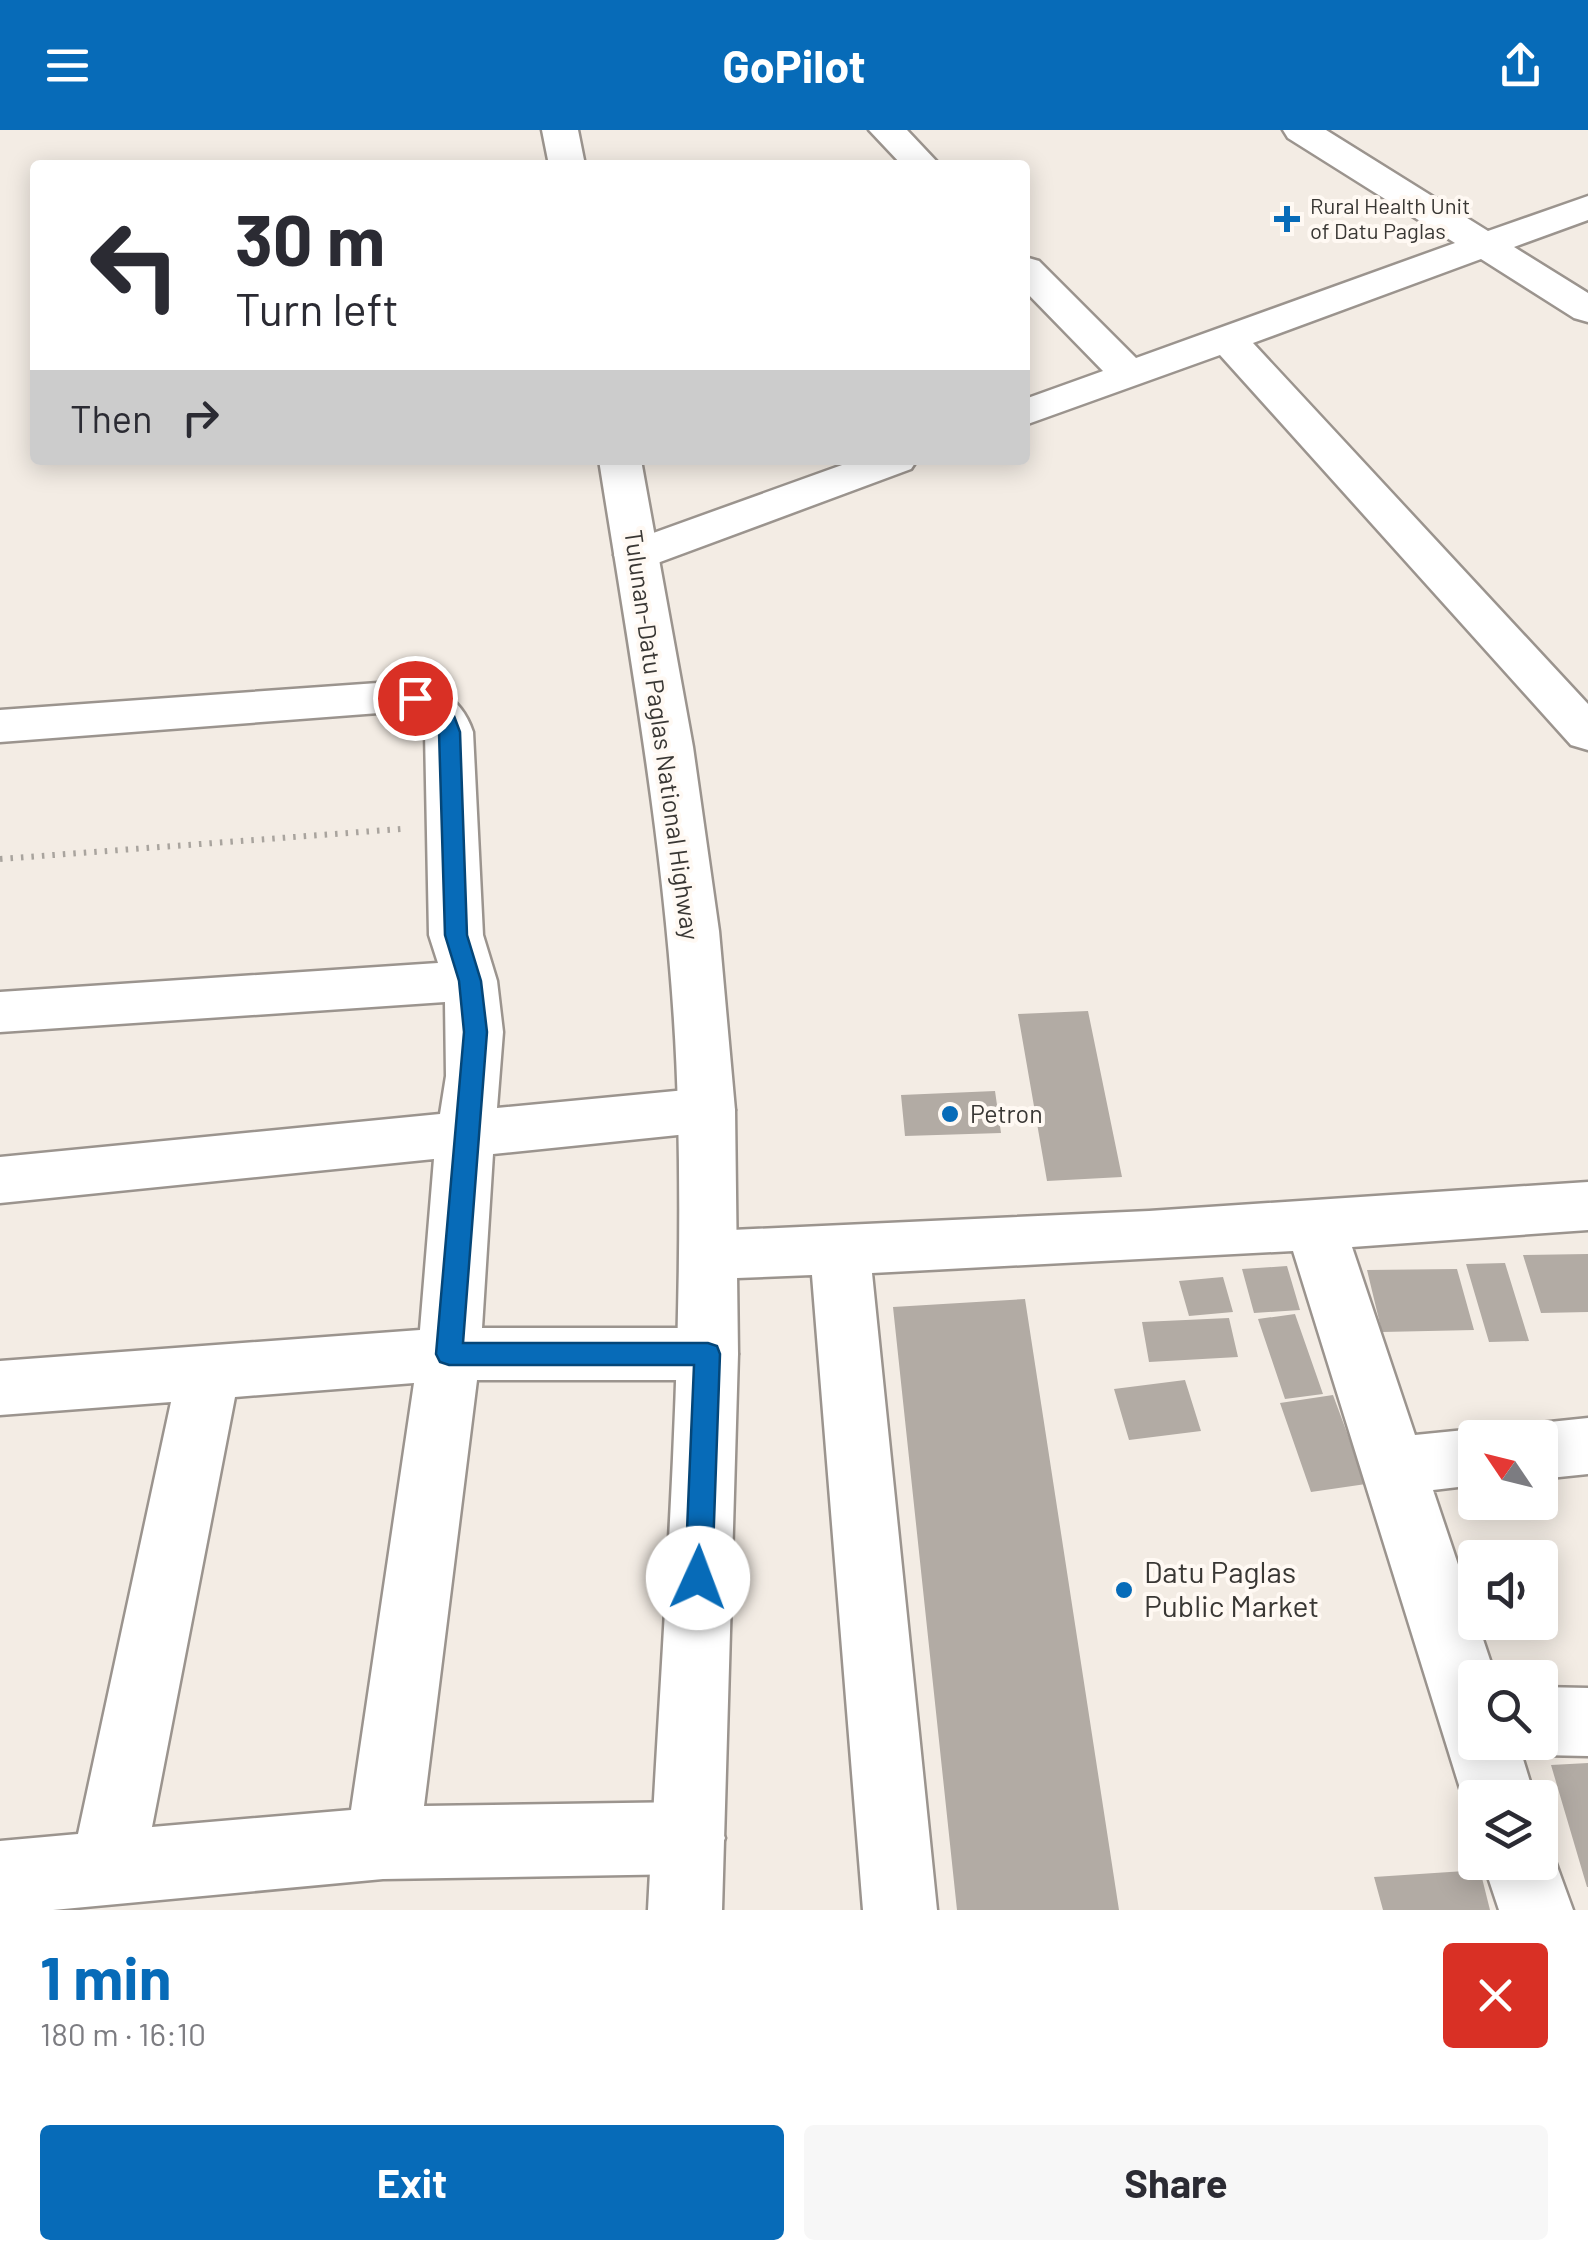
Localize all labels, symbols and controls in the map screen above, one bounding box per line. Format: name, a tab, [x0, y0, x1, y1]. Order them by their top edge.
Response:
icon: menu	[40, 38, 95, 93]
text: GoPilot	[722, 38, 866, 92]
icon: share	[1493, 38, 1548, 93]
place label: Rural Health Unit of Datu Paglas	[1310, 192, 1470, 243]
text: 30 m	[235, 196, 385, 280]
icon: left	[70, 200, 200, 330]
marker: Rural Health Unit of Datu Paglas	[1274, 206, 1300, 232]
text: Turn left	[235, 281, 399, 335]
icon: right	[173, 390, 228, 445]
text: Then	[70, 395, 153, 441]
street label: Tulunan-Datu Paglas National Highway	[619, 528, 707, 942]
pin	[373, 656, 458, 741]
icon: arrive	[388, 671, 443, 726]
place label: Petron	[970, 1098, 1043, 1128]
marker: Petron	[939, 1103, 961, 1125]
north arrow	[1458, 1420, 1558, 1520]
map controls	[1458, 1420, 1558, 1880]
position arrow	[646, 1526, 750, 1630]
button: sound	[1458, 1540, 1558, 1640]
place label: Datu Paglas Public Market	[1144, 1553, 1319, 1623]
marker: Datu Paglas Public Market	[1113, 1579, 1135, 1601]
button: search	[1458, 1660, 1558, 1760]
button: layers	[1458, 1780, 1558, 1880]
text: 1 min	[40, 1940, 171, 2012]
button: close	[1443, 1943, 1548, 2048]
text: 180 m · 16:10	[40, 2014, 206, 2052]
button: Exit	[40, 2125, 784, 2240]
button: Share	[804, 2125, 1548, 2240]

